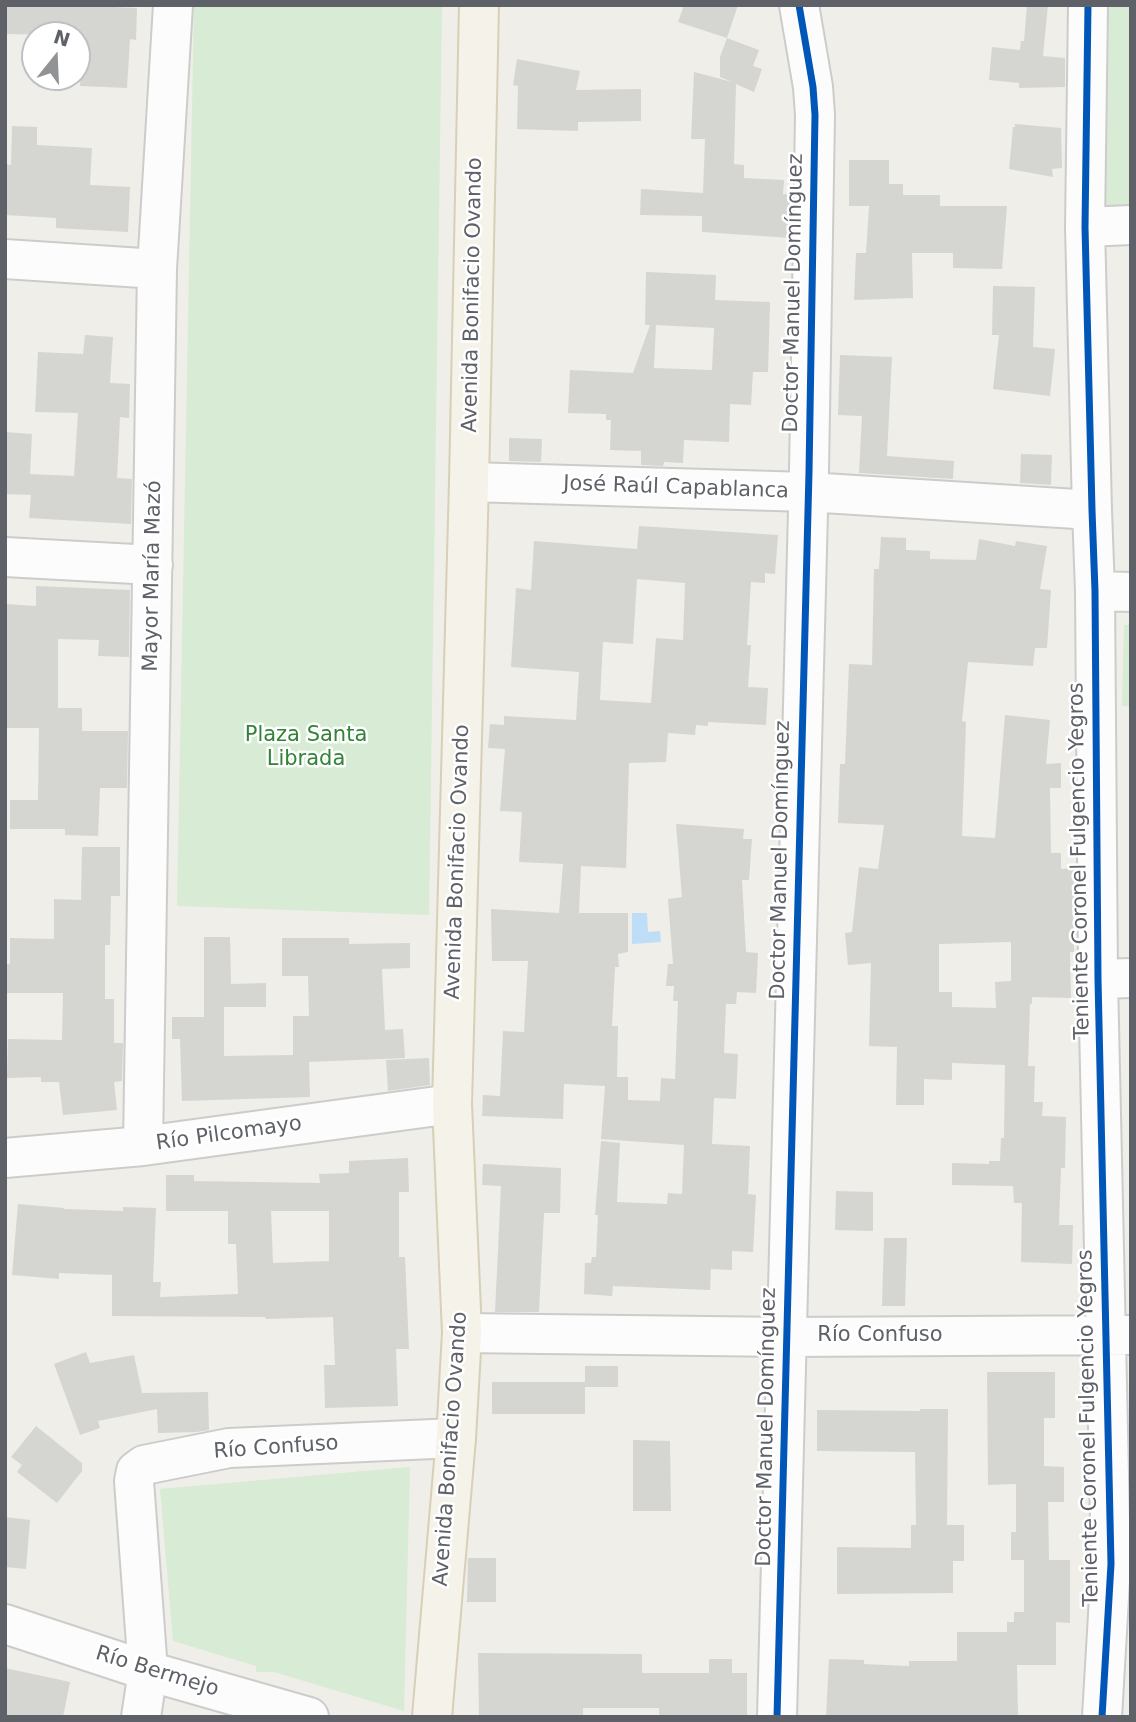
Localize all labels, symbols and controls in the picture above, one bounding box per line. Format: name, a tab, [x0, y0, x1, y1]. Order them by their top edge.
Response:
north arrow	[21, 21, 91, 91]
text: N	[51, 25, 73, 51]
street label: Doctor Manuel Domínguez	[779, 153, 809, 433]
street label: Avenida Bonifacio Ovando	[458, 157, 488, 433]
street label: José Raúl Capablanca	[563, 471, 789, 505]
street label: Mayor María Mazó	[139, 480, 167, 672]
street label: Teniente Coronel Fulgencio Yegros	[1064, 682, 1096, 1040]
street label: Doctor Manuel Domínguez	[766, 720, 796, 1000]
park label: Plaza Santa Librada	[245, 723, 367, 773]
street label: Avenida Bonifacio Ovando	[441, 724, 475, 1000]
street label: Río Pilcomayo	[155, 1111, 303, 1157]
street label: Teniente Coronel Fulgencio Yegros	[1073, 1249, 1105, 1607]
street label: Doctor Manuel Domínguez	[752, 1287, 782, 1567]
street label: Avenida Bonifacio Ovando	[429, 1311, 473, 1587]
street label: Río Confuso	[817, 1323, 943, 1349]
street label: Río Confuso	[213, 1431, 339, 1465]
street label: Río Bermejo	[92, 1641, 222, 1703]

